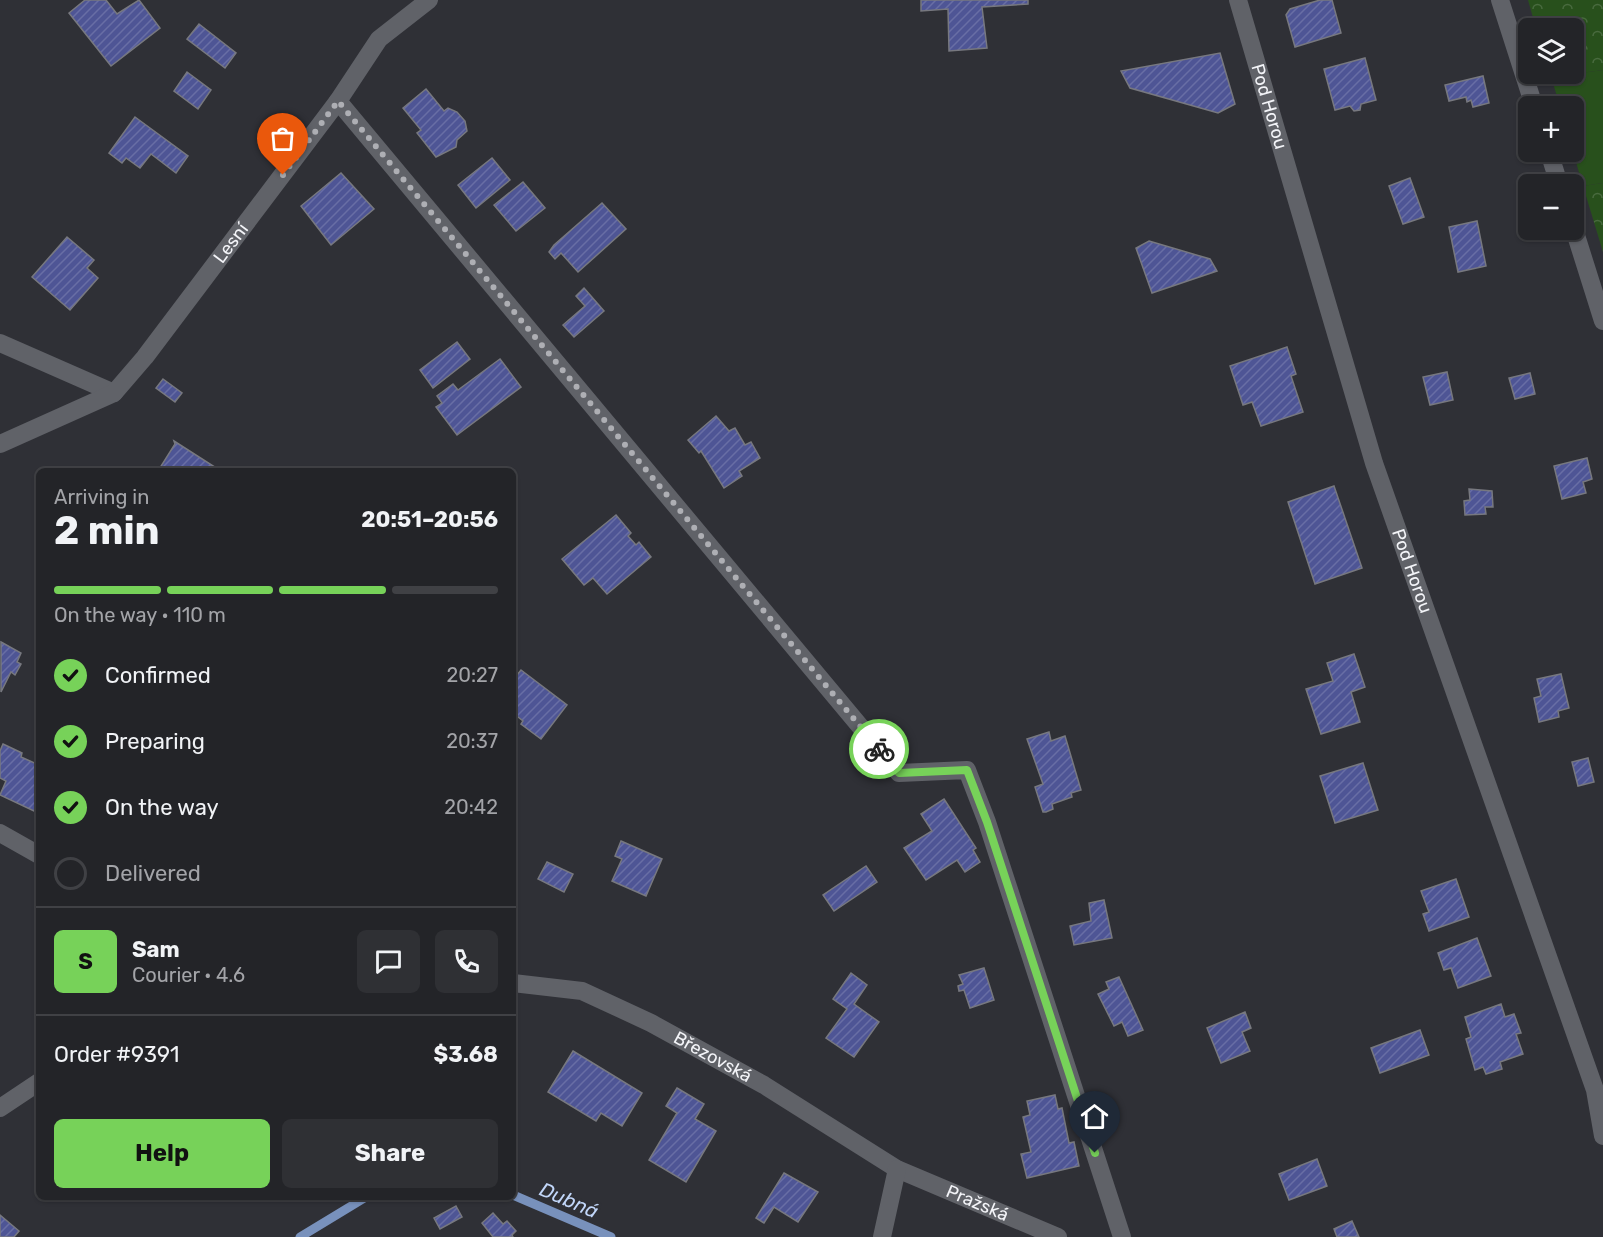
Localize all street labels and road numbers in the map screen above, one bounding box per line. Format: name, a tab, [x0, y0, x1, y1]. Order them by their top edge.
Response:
street label: Pod Horou	[1246, 61, 1292, 152]
street label: Lesní	[209, 217, 254, 268]
street label: Pod Horou	[1387, 526, 1437, 616]
street label: Březovská	[670, 1027, 756, 1087]
street label: Pražská	[943, 1180, 1012, 1226]

